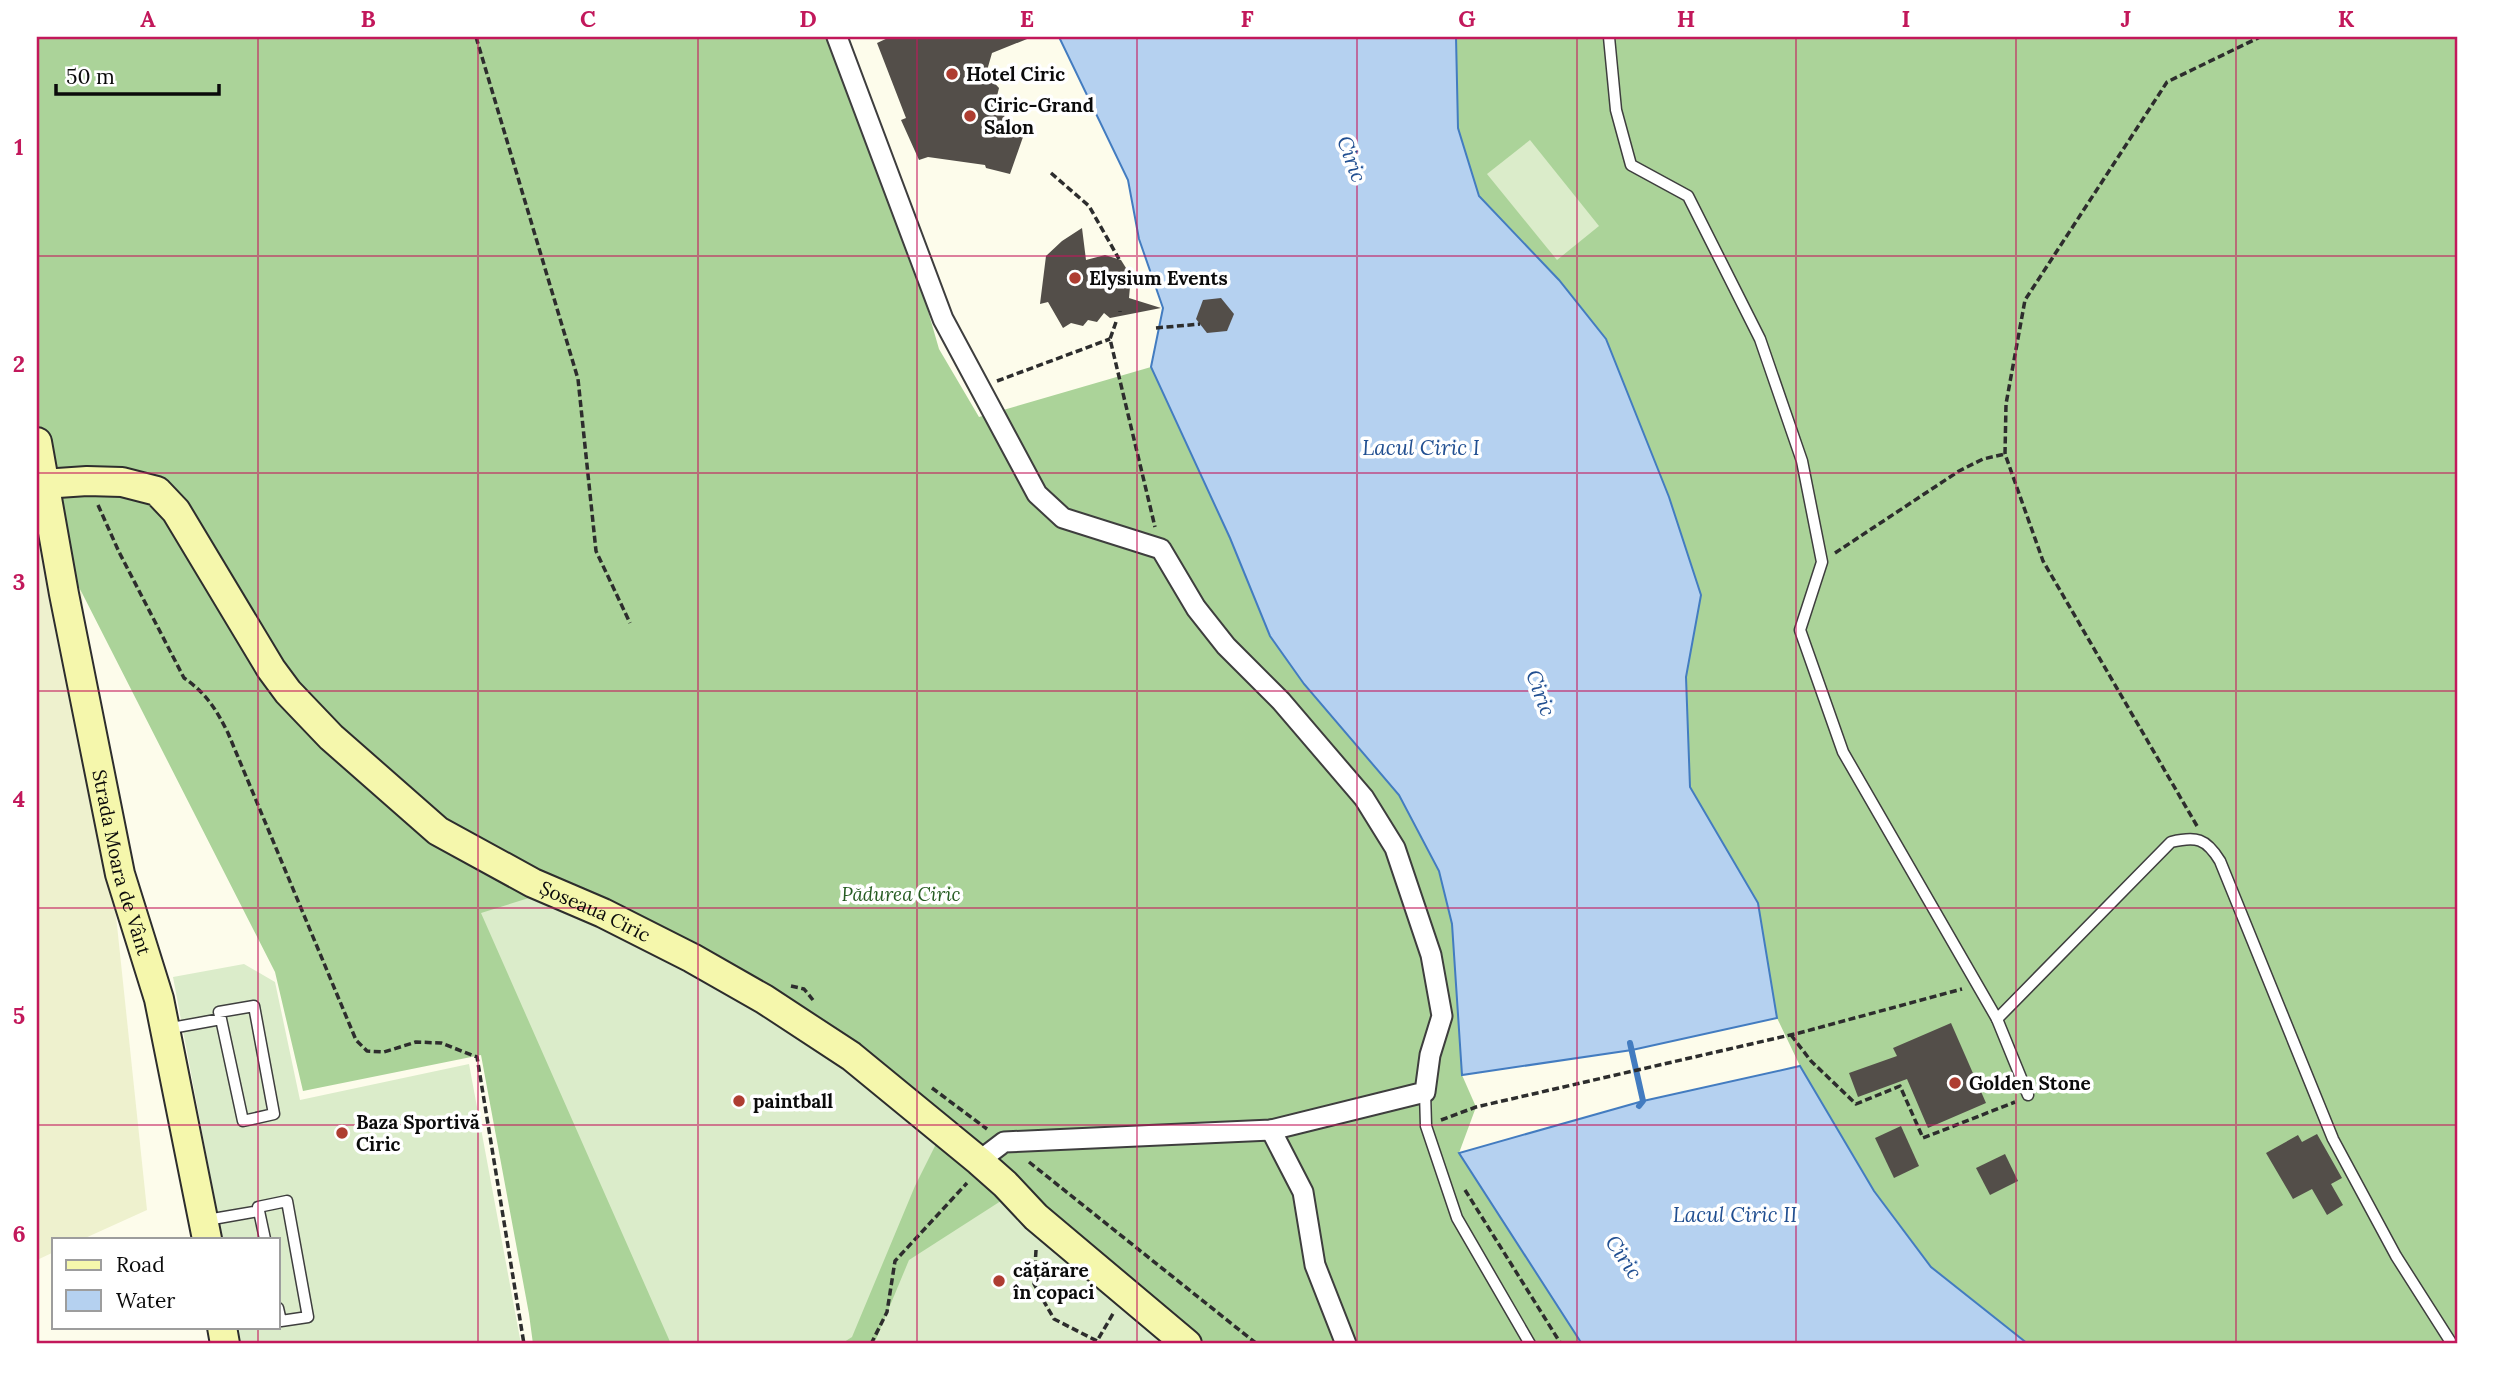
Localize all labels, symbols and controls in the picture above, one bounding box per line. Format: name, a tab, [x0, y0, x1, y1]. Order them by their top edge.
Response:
text: A	[140, 4, 156, 33]
text: B	[360, 4, 376, 33]
text: C	[580, 4, 596, 33]
text: D	[799, 4, 817, 33]
text: E	[1020, 4, 1034, 33]
text: F	[1240, 4, 1254, 33]
text: G	[1458, 4, 1476, 33]
text: H	[1677, 4, 1695, 33]
text: I	[1902, 4, 1910, 33]
text: J	[2121, 4, 2131, 33]
text: K	[2338, 4, 2355, 33]
scale bar	[56, 52, 219, 96]
place label: Hotel Ciric	[966, 62, 1065, 86]
text: 50 m	[66, 63, 115, 90]
marker: Hotel Ciric	[944, 66, 960, 82]
place label: Ciric-Grand Salon	[984, 93, 1094, 139]
marker: Ciric-Grand Salon	[962, 108, 978, 124]
text: 1	[14, 132, 24, 161]
water label: Ciric	[1331, 132, 1373, 186]
place label: Elysium Events	[1089, 266, 1228, 290]
marker: Elysium Events	[1067, 270, 1083, 286]
text: 2	[13, 349, 25, 378]
water label: Lacul Ciric I	[1362, 434, 1480, 461]
text: 3	[13, 567, 25, 596]
water label: Ciric	[1520, 666, 1562, 720]
street label: Strada Moara de Vânt	[87, 768, 157, 959]
text: 4	[13, 784, 25, 813]
street label: Șoseaua Ciric	[536, 875, 655, 947]
park label: Pădurea Ciric	[841, 882, 961, 906]
text: 5	[13, 1001, 25, 1030]
place label: Golden Stone	[1969, 1071, 2091, 1095]
marker: Golden Stone	[1947, 1075, 1963, 1091]
place label: paintball	[753, 1089, 833, 1113]
marker: paintball	[731, 1093, 747, 1109]
place label: Baza Sportivă Ciric	[356, 1110, 480, 1156]
marker: Baza Sportivă Ciric	[334, 1125, 350, 1141]
water label: Lacul Ciric II	[1673, 1201, 1797, 1228]
text: 6	[12, 1219, 26, 1248]
water label: Ciric	[1600, 1230, 1649, 1284]
legend	[52, 1238, 280, 1328]
text: Road	[116, 1251, 165, 1278]
place label: cățărare în copaci	[1013, 1258, 1094, 1304]
marker: cățărare în copaci	[991, 1273, 1007, 1289]
text: Water	[116, 1287, 175, 1314]

